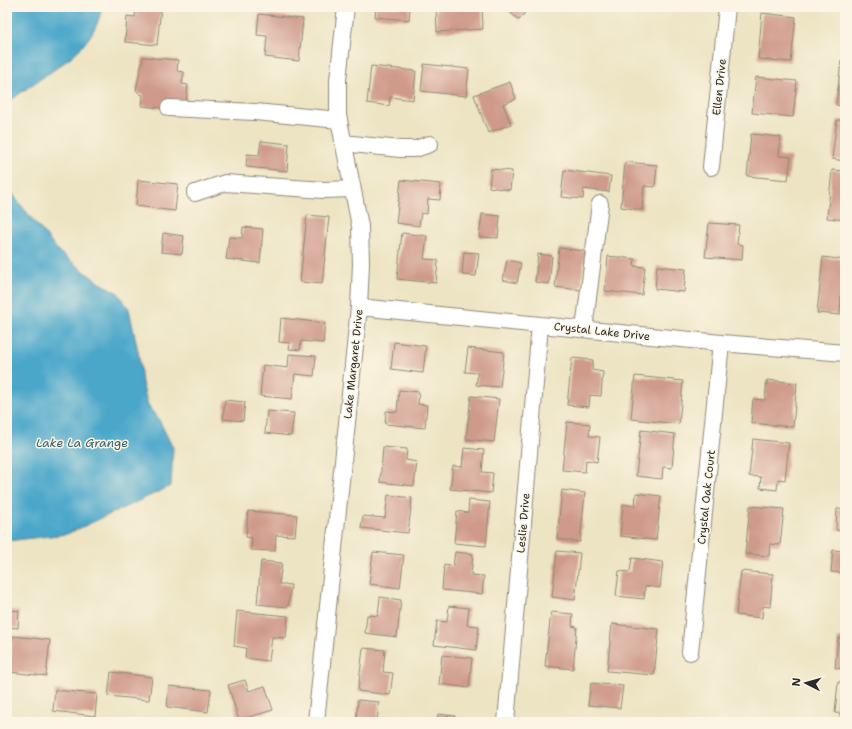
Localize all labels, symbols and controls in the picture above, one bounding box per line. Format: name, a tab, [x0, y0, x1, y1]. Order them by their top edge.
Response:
street label: Ellen Drive	[709, 58, 730, 116]
street label: Lake Margaret Drive	[340, 308, 367, 420]
street label: Crystal Lake Drive	[553, 319, 651, 344]
water label: Lake La Grange	[36, 435, 128, 451]
street label: Crystal Oak Court	[694, 449, 719, 545]
street label: Leslie Drive	[513, 492, 534, 554]
north arrow	[786, 663, 826, 703]
text: N	[789, 677, 804, 687]

